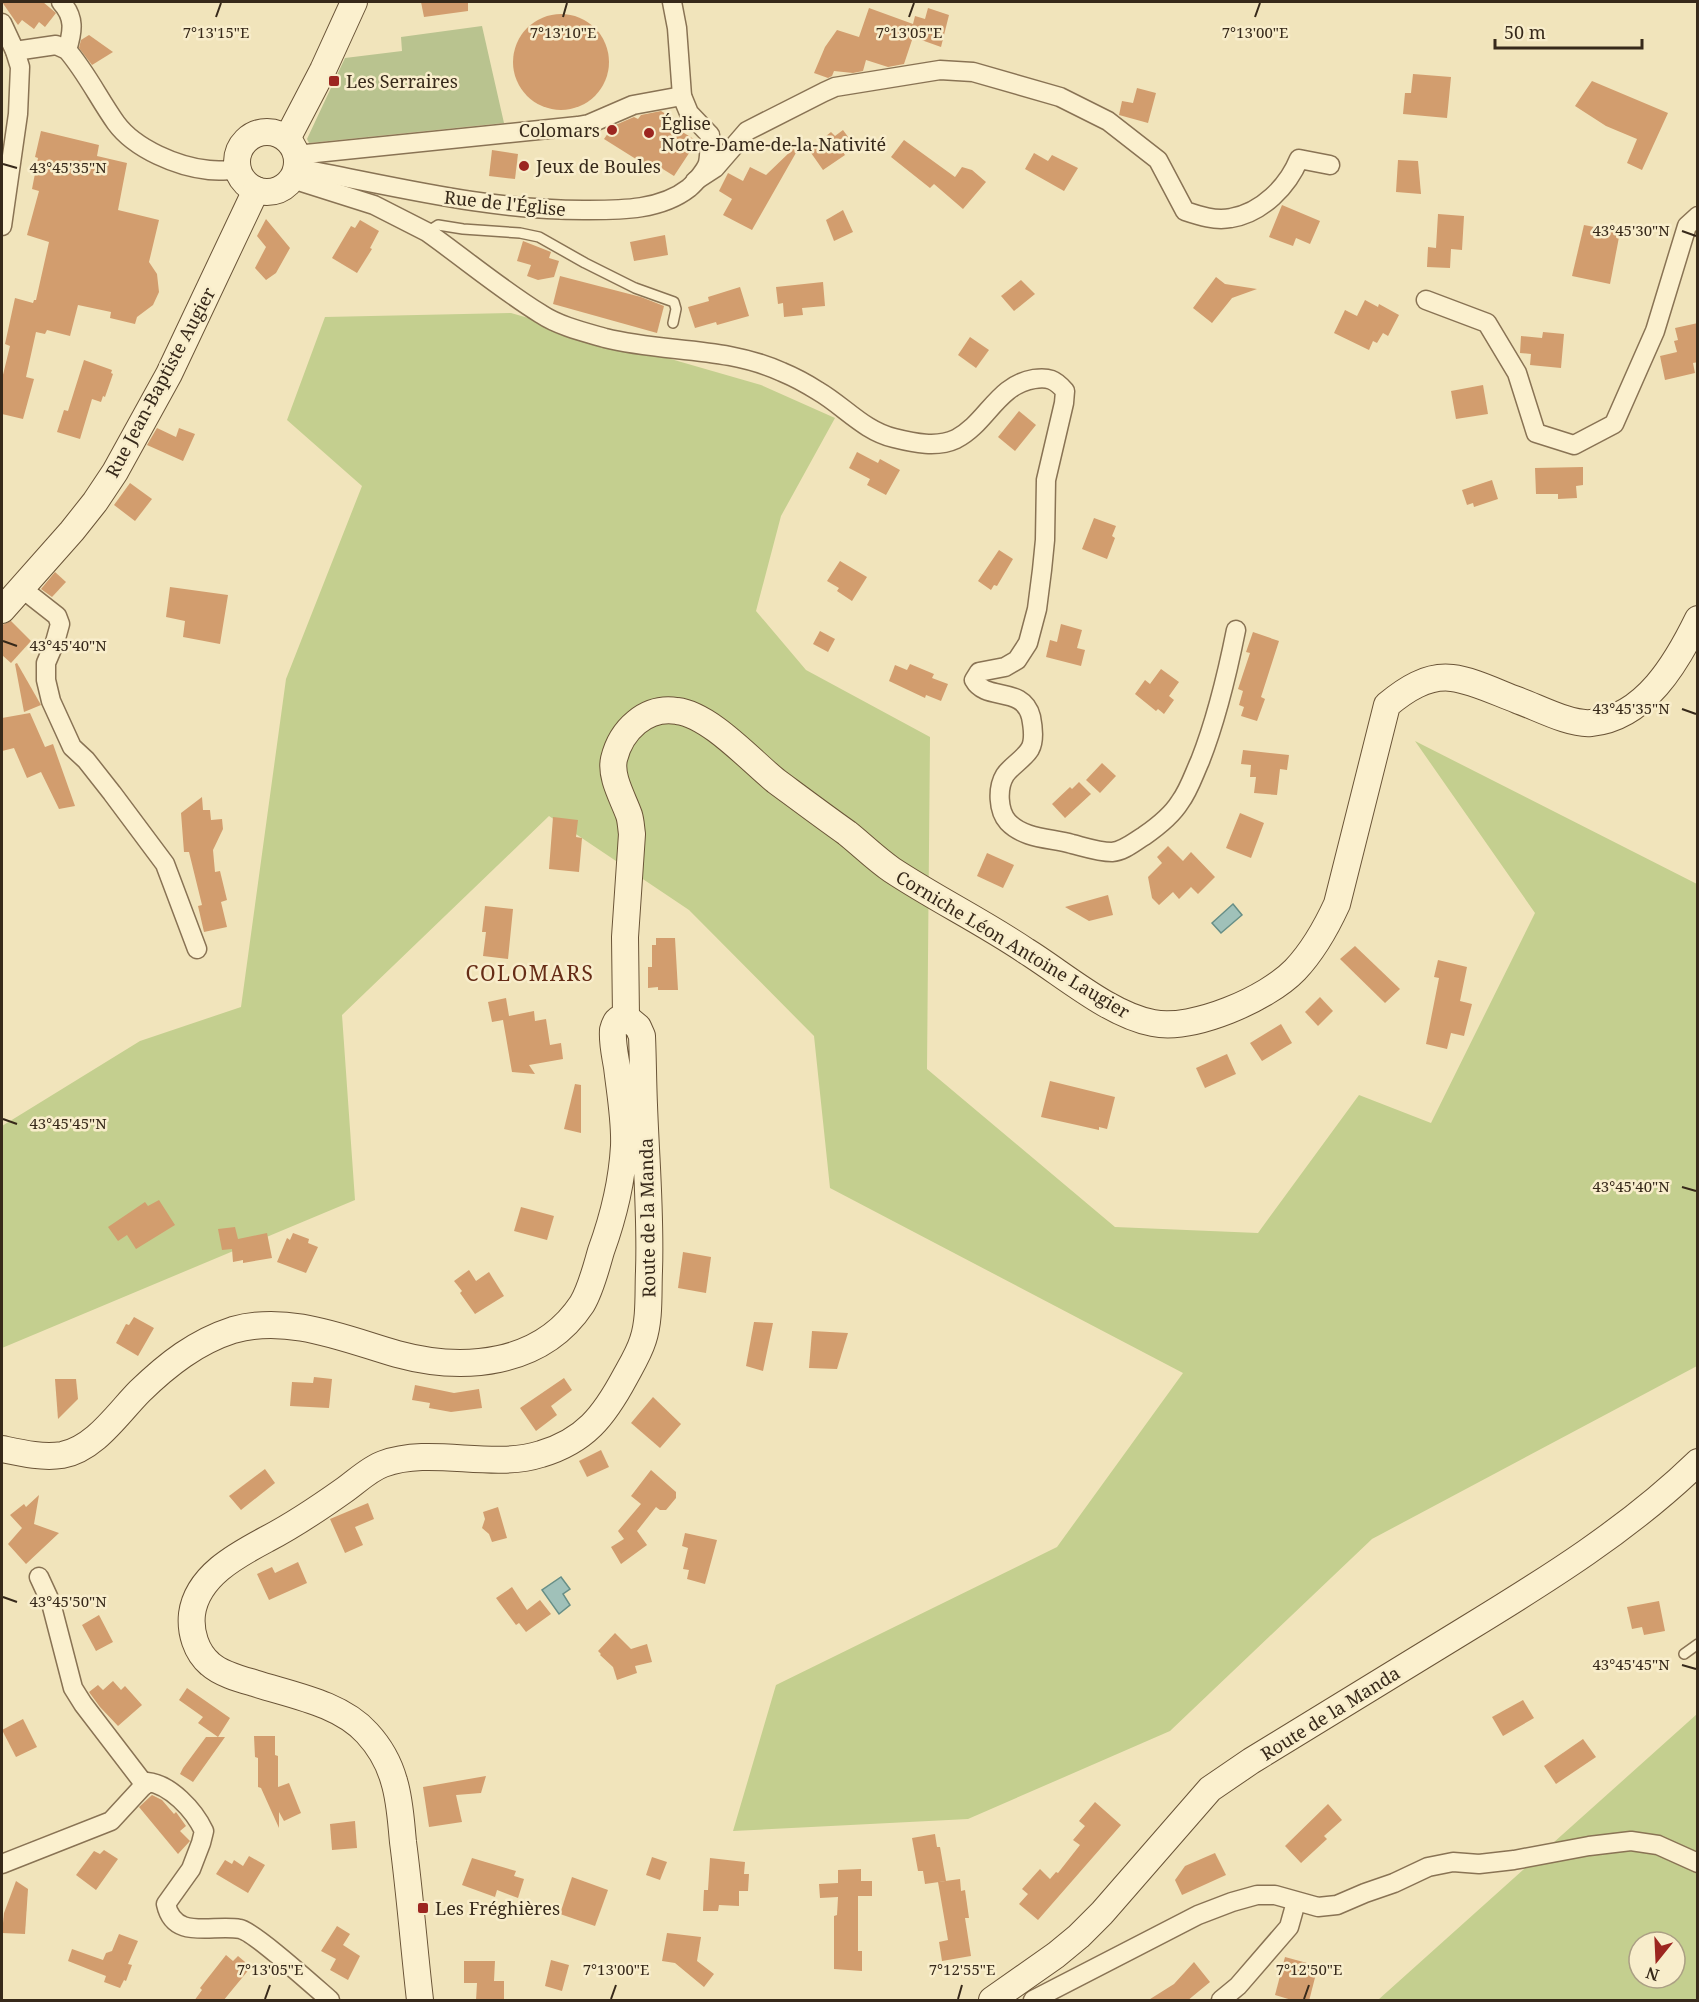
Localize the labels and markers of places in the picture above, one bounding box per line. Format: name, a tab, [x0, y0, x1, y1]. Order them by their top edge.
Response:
place label: Les Serraires	[346, 69, 458, 93]
marker: Les Serraires	[327, 74, 341, 88]
place label: Église Notre-Dame-de-la-Nativité	[661, 111, 886, 156]
place label: Colomars	[519, 118, 600, 142]
marker: Colomars	[605, 123, 619, 137]
marker: Église Notre-Dame-de-la-Nativité	[642, 126, 656, 140]
place label: Jeux de Boules	[535, 154, 661, 178]
marker: Jeux de Boules	[517, 159, 531, 173]
place label: Les Fréghières	[435, 1896, 560, 1920]
marker: Les Fréghières	[416, 1901, 430, 1915]

